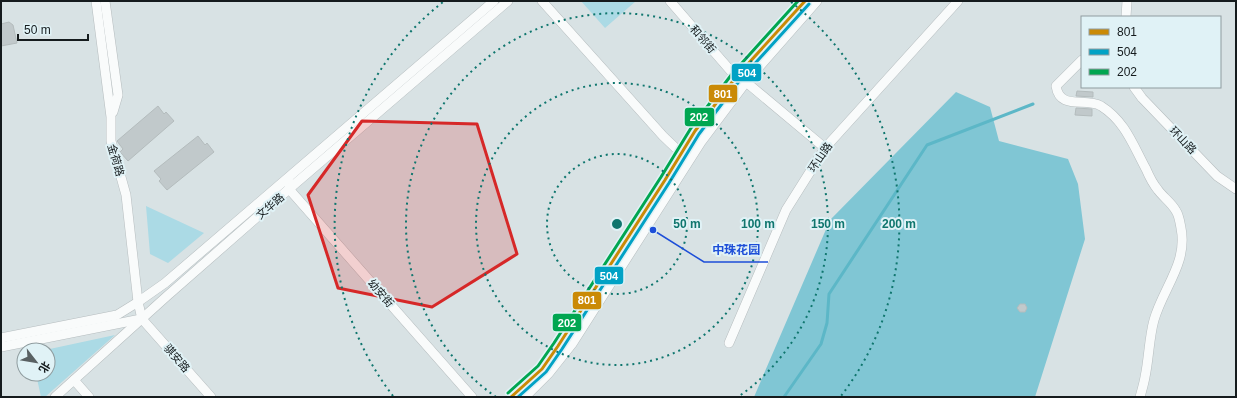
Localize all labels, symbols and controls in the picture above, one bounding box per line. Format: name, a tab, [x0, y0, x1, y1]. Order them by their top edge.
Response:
scale bar	[18, 16, 88, 42]
legend	[1081, 16, 1221, 88]
text: 50 m	[24, 23, 51, 37]
street label: 和邻街	[688, 23, 718, 55]
text: 801	[1117, 25, 1137, 39]
text: 504	[1117, 45, 1137, 59]
line badge: 504	[731, 63, 762, 82]
text: 202	[1117, 65, 1137, 79]
text: 504	[738, 67, 757, 79]
line badge: 801	[708, 84, 738, 103]
text: 801	[714, 88, 732, 100]
line badge: 202	[684, 107, 715, 127]
text: 202	[690, 111, 708, 123]
street label: 环山路	[1167, 124, 1199, 156]
street label: 环山路	[806, 140, 834, 174]
street label: 金荷路	[106, 142, 126, 178]
street label: 文华路	[254, 191, 286, 221]
centre of rings	[610, 217, 624, 231]
text: 50 m	[673, 217, 701, 231]
text: 100 m	[741, 217, 775, 231]
text: 150 m	[811, 217, 845, 231]
text: 200 m	[882, 217, 916, 231]
callout: 中珠花园	[704, 238, 768, 262]
text: 中珠花园	[712, 243, 760, 257]
line badge: 504	[594, 266, 624, 285]
text: 504	[600, 270, 619, 282]
street label: 幼安街	[366, 277, 396, 309]
line badge: 801	[572, 291, 602, 310]
text: 801	[578, 294, 596, 306]
line badge: 202	[552, 313, 582, 332]
text: 202	[558, 317, 576, 329]
north arrow	[16, 342, 56, 382]
street label: 骐安路	[162, 342, 192, 374]
text: 北	[37, 359, 53, 375]

